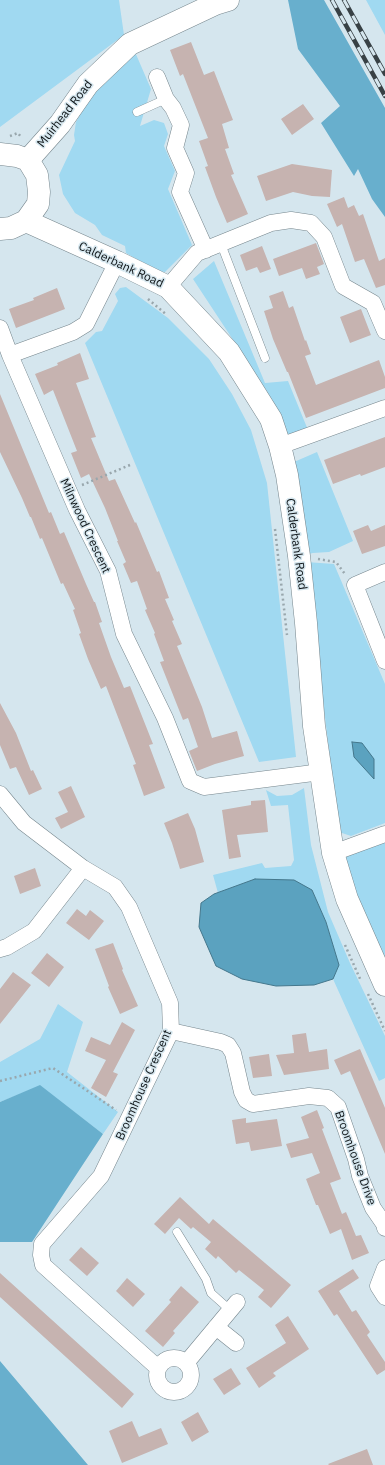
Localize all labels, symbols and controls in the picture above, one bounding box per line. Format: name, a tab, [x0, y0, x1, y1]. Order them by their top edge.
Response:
street label: Muirhead Road	[34, 78, 96, 150]
street label: Calderbank Road	[76, 239, 166, 291]
street label: Milnwood Crescent	[57, 476, 113, 576]
street label: Calderbank Road	[282, 497, 310, 591]
street label: Broomhouse Crescent	[113, 1027, 175, 1143]
street label: Broomhouse Drive	[331, 1109, 379, 1207]

